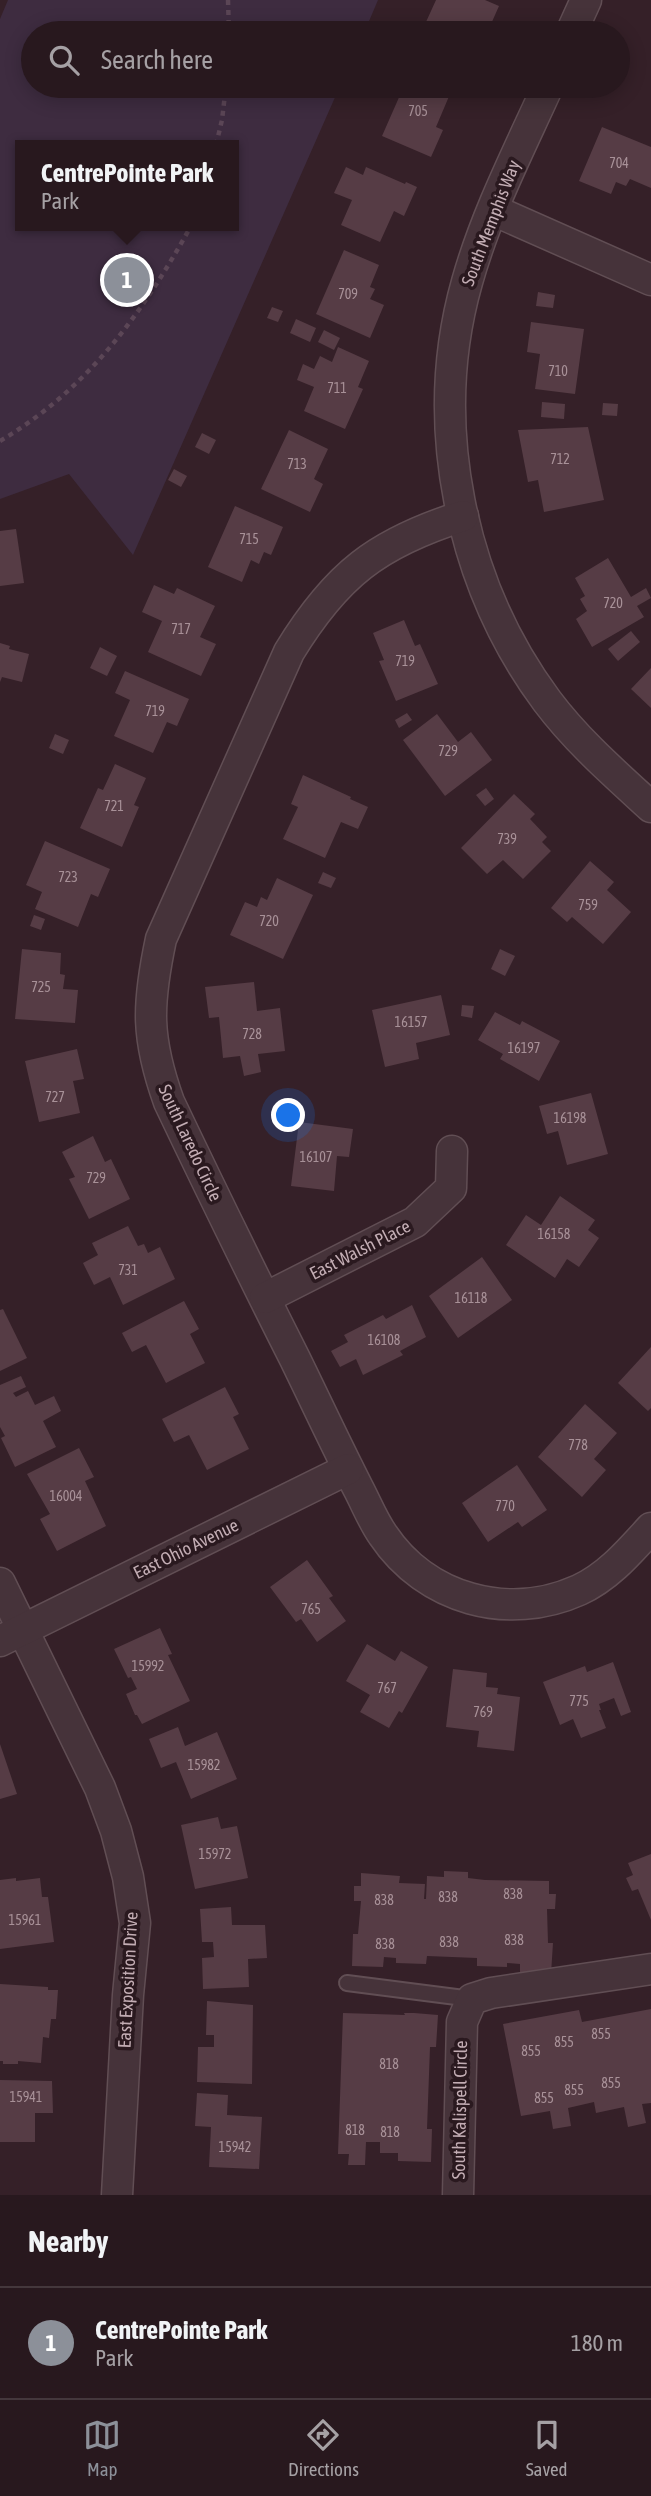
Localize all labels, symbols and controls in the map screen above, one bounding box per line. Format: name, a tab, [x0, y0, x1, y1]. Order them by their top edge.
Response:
search box	[21, 21, 630, 98]
icon: search	[45, 41, 83, 79]
text: Search here	[101, 45, 213, 75]
house number: 705	[408, 103, 428, 119]
popup	[15, 140, 239, 231]
house number: 704	[609, 155, 629, 171]
street label: South Memphis Way	[457, 157, 524, 289]
text: CentrePointe Park	[41, 158, 213, 188]
text: Park	[41, 188, 79, 214]
pin: 1	[104, 254, 150, 306]
house number: 709	[338, 286, 358, 302]
house number: 710	[548, 363, 568, 379]
house number: 711	[327, 380, 347, 396]
house number: 712	[550, 451, 570, 467]
house number: 713	[287, 456, 307, 472]
house number: 715	[239, 531, 259, 547]
house number: 720	[603, 595, 623, 611]
house number: 717	[171, 621, 191, 637]
house number: 719	[395, 653, 415, 669]
house number: 719	[145, 703, 165, 719]
house number: 729	[438, 743, 458, 759]
house number: 721	[104, 798, 124, 814]
house number: 739	[497, 831, 517, 847]
house number: 723	[58, 869, 78, 885]
house number: 759	[578, 897, 598, 913]
house number: 720	[259, 913, 279, 929]
house number: 725	[31, 979, 51, 995]
house number: 16157	[395, 1014, 427, 1030]
house number: 728	[242, 1026, 262, 1042]
house number: 16197	[508, 1040, 540, 1056]
street label: South Laredo Circle	[154, 1081, 227, 1204]
house number: 727	[45, 1089, 65, 1105]
your location	[271, 1098, 305, 1132]
house number: 16198	[554, 1110, 587, 1126]
house number: 16107	[300, 1149, 332, 1165]
house number: 729	[86, 1170, 106, 1186]
street label: East Walsh Place	[306, 1215, 414, 1284]
house number: 16158	[538, 1226, 571, 1242]
house number: 731	[118, 1262, 138, 1278]
house number: 16118	[455, 1290, 488, 1306]
house number: 16108	[368, 1332, 401, 1348]
house number: 778	[568, 1437, 588, 1453]
house number: 16004	[50, 1488, 83, 1504]
house number: 770	[495, 1498, 515, 1514]
street label: East Ohio Avenue	[130, 1514, 242, 1583]
house number: 765	[301, 1601, 321, 1617]
house number: 15992	[132, 1658, 164, 1674]
house number: 767	[377, 1680, 397, 1696]
house number: 775	[569, 1693, 589, 1709]
house number: 769	[473, 1704, 493, 1720]
house number: 15982	[188, 1757, 220, 1773]
house number: 15972	[199, 1846, 231, 1862]
house number: 838	[503, 1886, 523, 1902]
house number: 838	[438, 1889, 458, 1905]
house number: 838	[374, 1892, 394, 1908]
street label: East Exposition Drive	[113, 1911, 142, 2049]
house number: 15961	[9, 1912, 41, 1928]
house number: 838	[504, 1932, 524, 1948]
house number: 838	[439, 1934, 459, 1950]
house number: 838	[375, 1936, 395, 1952]
house number: 855	[591, 2026, 611, 2042]
house number: 855	[554, 2034, 574, 2050]
street label: South Kalispell Circle	[448, 2040, 471, 2180]
house number: 855	[521, 2043, 541, 2059]
house number: 818	[379, 2056, 399, 2072]
house number: 855	[601, 2075, 621, 2091]
house number: 855	[564, 2082, 584, 2098]
house number: 15941	[10, 2089, 42, 2105]
house number: 855	[534, 2090, 554, 2106]
house number: 818	[345, 2122, 365, 2138]
house number: 818	[380, 2124, 400, 2140]
house number: 15942	[219, 2139, 251, 2155]
text: Nearby	[28, 2224, 108, 2258]
text: CentrePointe Park	[95, 2315, 267, 2345]
text: 1	[46, 2330, 56, 2356]
text: 180 m	[571, 2330, 623, 2356]
text: Park	[95, 2345, 133, 2371]
tab: Map	[83, 2416, 121, 2480]
tab: Directions	[288, 2416, 359, 2480]
tab: Saved	[526, 2416, 568, 2480]

